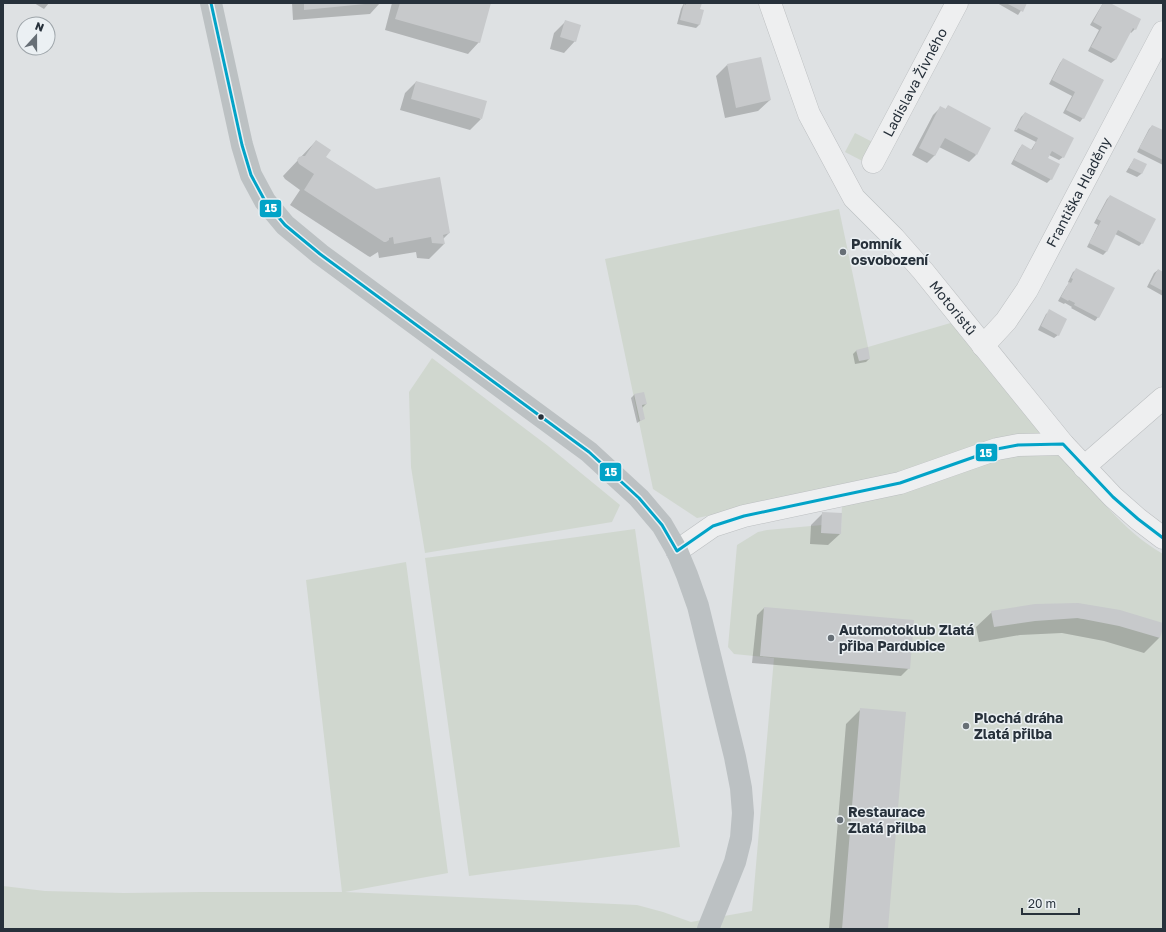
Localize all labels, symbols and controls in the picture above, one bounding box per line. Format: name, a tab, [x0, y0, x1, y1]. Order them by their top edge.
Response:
north arrow	[16, 16, 56, 56]
text: N	[34, 19, 46, 34]
street label: Ladislava Živného	[879, 25, 950, 139]
street label: Františka Hladěny	[1042, 134, 1114, 250]
line badge: 15	[259, 199, 282, 218]
text: 15	[265, 201, 277, 214]
place label: Pomník osvobození	[851, 235, 929, 268]
marker: Pomník osvobození	[838, 247, 848, 257]
street label: Motoristů	[926, 277, 980, 338]
unlabelled marker	[536, 412, 546, 422]
line badge: 15	[975, 443, 998, 462]
text: 15	[980, 446, 992, 459]
line badge: 15	[599, 462, 622, 482]
text: 15	[605, 465, 617, 478]
place label: Automotoklub Zlatá přiba Pardubice	[839, 621, 974, 654]
marker: Automotoklub Zlatá přiba Pardubice	[826, 633, 836, 643]
place label: Plochá dráha Zlatá přilba	[974, 709, 1063, 742]
marker: Plochá dráha Zlatá přilba	[961, 721, 971, 731]
place label: Restaurace Zlatá přilba	[848, 803, 926, 836]
marker: Restaurace Zlatá přilba	[835, 815, 845, 825]
scale bar	[1022, 890, 1079, 916]
text: 20 m	[1028, 896, 1056, 911]

